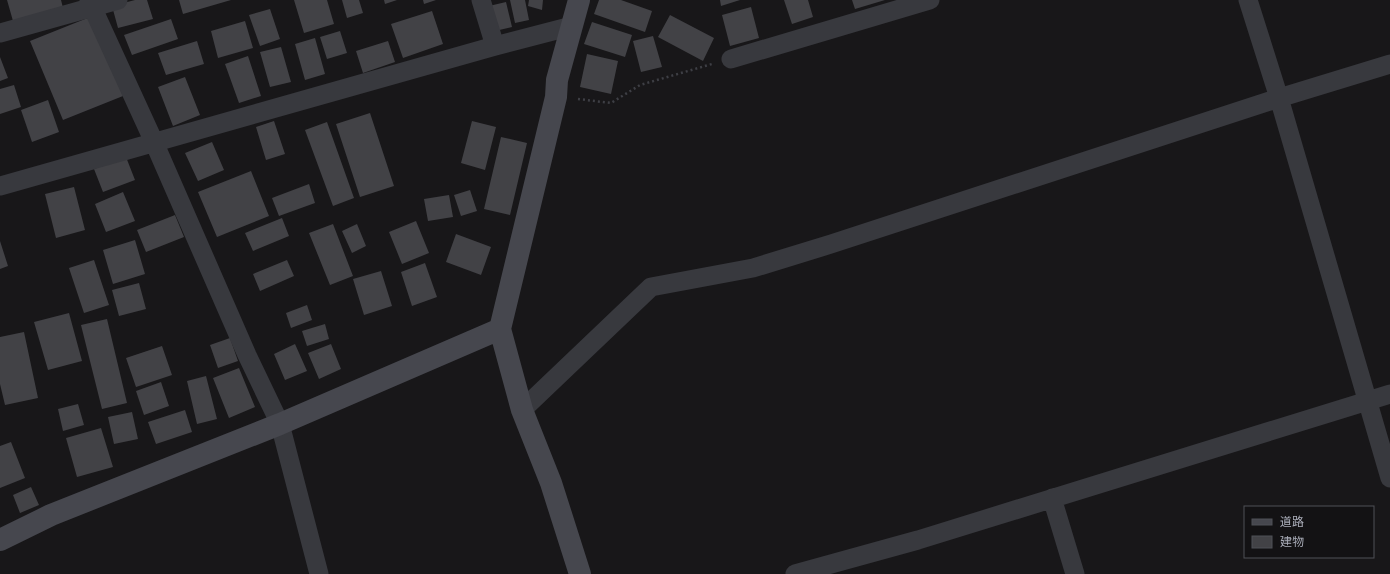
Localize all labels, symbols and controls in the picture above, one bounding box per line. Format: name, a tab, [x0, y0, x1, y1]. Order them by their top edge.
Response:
legend	[1244, 506, 1374, 558]
text: 道路	[1280, 513, 1304, 530]
text: 建物	[1280, 533, 1304, 550]

